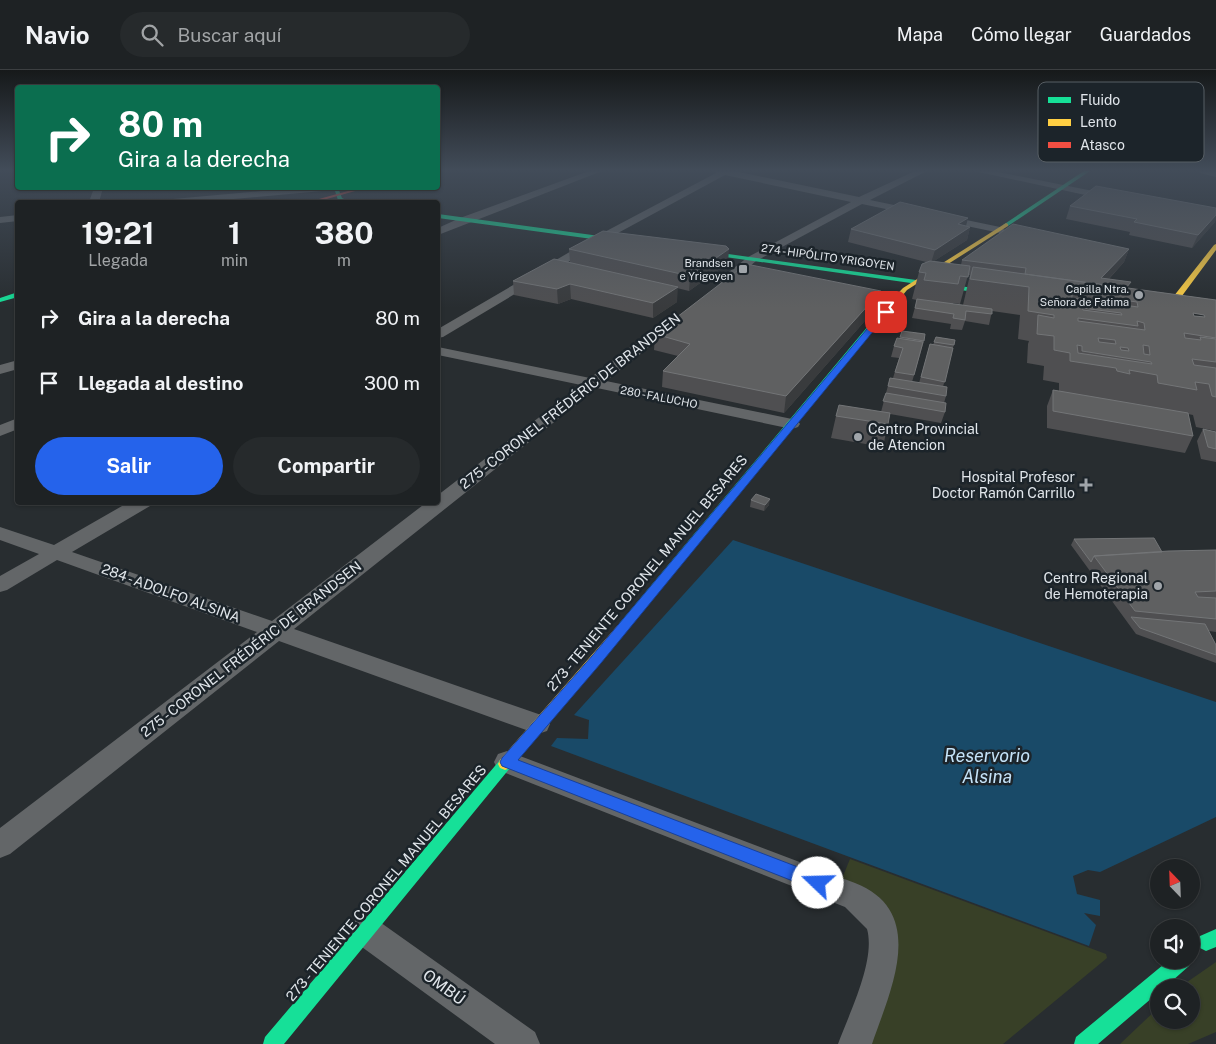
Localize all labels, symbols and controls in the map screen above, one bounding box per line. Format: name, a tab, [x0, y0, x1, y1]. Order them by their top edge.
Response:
search box	[120, 12, 470, 57]
text: Navio	[25, 21, 90, 49]
icon: search	[138, 21, 166, 49]
text: Buscar aquí	[178, 24, 281, 46]
text: Mapa	[897, 24, 943, 45]
text: Cómo llegar	[971, 24, 1072, 45]
text: Guardados	[1100, 24, 1191, 45]
legend	[1038, 82, 1204, 162]
text: Fluido	[1080, 92, 1120, 108]
text: 80 m	[118, 104, 203, 145]
icon: right	[35, 105, 100, 170]
text: Lento	[1080, 114, 1117, 130]
text: Atasco	[1080, 137, 1125, 153]
text: Gira a la derecha	[118, 146, 290, 172]
text: 19:21	[81, 215, 155, 251]
text: 1	[228, 215, 241, 251]
text: 380	[314, 215, 374, 251]
street label: 274 - HIPÓLITO YRIGOYEN	[761, 241, 896, 272]
text: Llegada	[88, 251, 148, 270]
text: min	[221, 251, 248, 270]
text: m	[337, 251, 351, 270]
place label: Brandsen e Yrigoyen	[680, 257, 733, 282]
marker: Brandsen e Yrigoyen	[737, 263, 749, 275]
place label: Capilla Ntra. Señora de Fatima	[1040, 283, 1129, 308]
marker: Capilla Ntra. Señora de Fatima	[1133, 289, 1145, 301]
pin	[865, 291, 907, 333]
icon: arrive	[872, 298, 900, 326]
icon: right	[35, 304, 63, 332]
text: Gira a la derecha	[78, 307, 230, 329]
text: 80 m	[375, 307, 420, 329]
street label: 275 - CORONEL FRÉDÉRIC DE BRANDSEN	[456, 309, 683, 492]
icon: arrive	[35, 369, 63, 397]
text: Llegada al destino	[78, 372, 243, 394]
text: 300 m	[364, 372, 420, 394]
street label: 280 - FALUCHO	[619, 384, 699, 410]
place label: Centro Provincial de Atencion	[868, 421, 979, 453]
marker: Centro Provincial de Atencion	[852, 431, 864, 443]
button: Salir	[35, 437, 223, 495]
button: Compartir	[233, 437, 420, 495]
street label: 273 - TENIENTE CORONEL MANUEL BESARES	[543, 452, 751, 694]
place label: Hospital Profesor Doctor Ramón Carrillo	[932, 469, 1075, 501]
marker: Hospital Profesor Doctor Ramón Carrillo	[1079, 478, 1093, 492]
street label: 275 - CORONEL FRÉDÉRIC DE BRANDSEN	[137, 557, 364, 740]
street label: 284 - ADOLFO ALSINA	[99, 560, 243, 626]
place label: Centro Regional de Hemoterapia	[1043, 570, 1148, 602]
marker: Centro Regional de Hemoterapia	[1152, 580, 1164, 592]
water label: Reservorio Alsina	[944, 745, 1030, 787]
street label: 273 - TENIENTE CORONEL MANUEL BESARES	[282, 762, 490, 1004]
position arrow	[791, 856, 843, 908]
north arrow	[1150, 859, 1200, 909]
map controls	[1150, 859, 1200, 1029]
button: sound	[1150, 919, 1200, 969]
street label: OMBÚ	[419, 964, 470, 1009]
button: search	[1150, 979, 1200, 1029]

